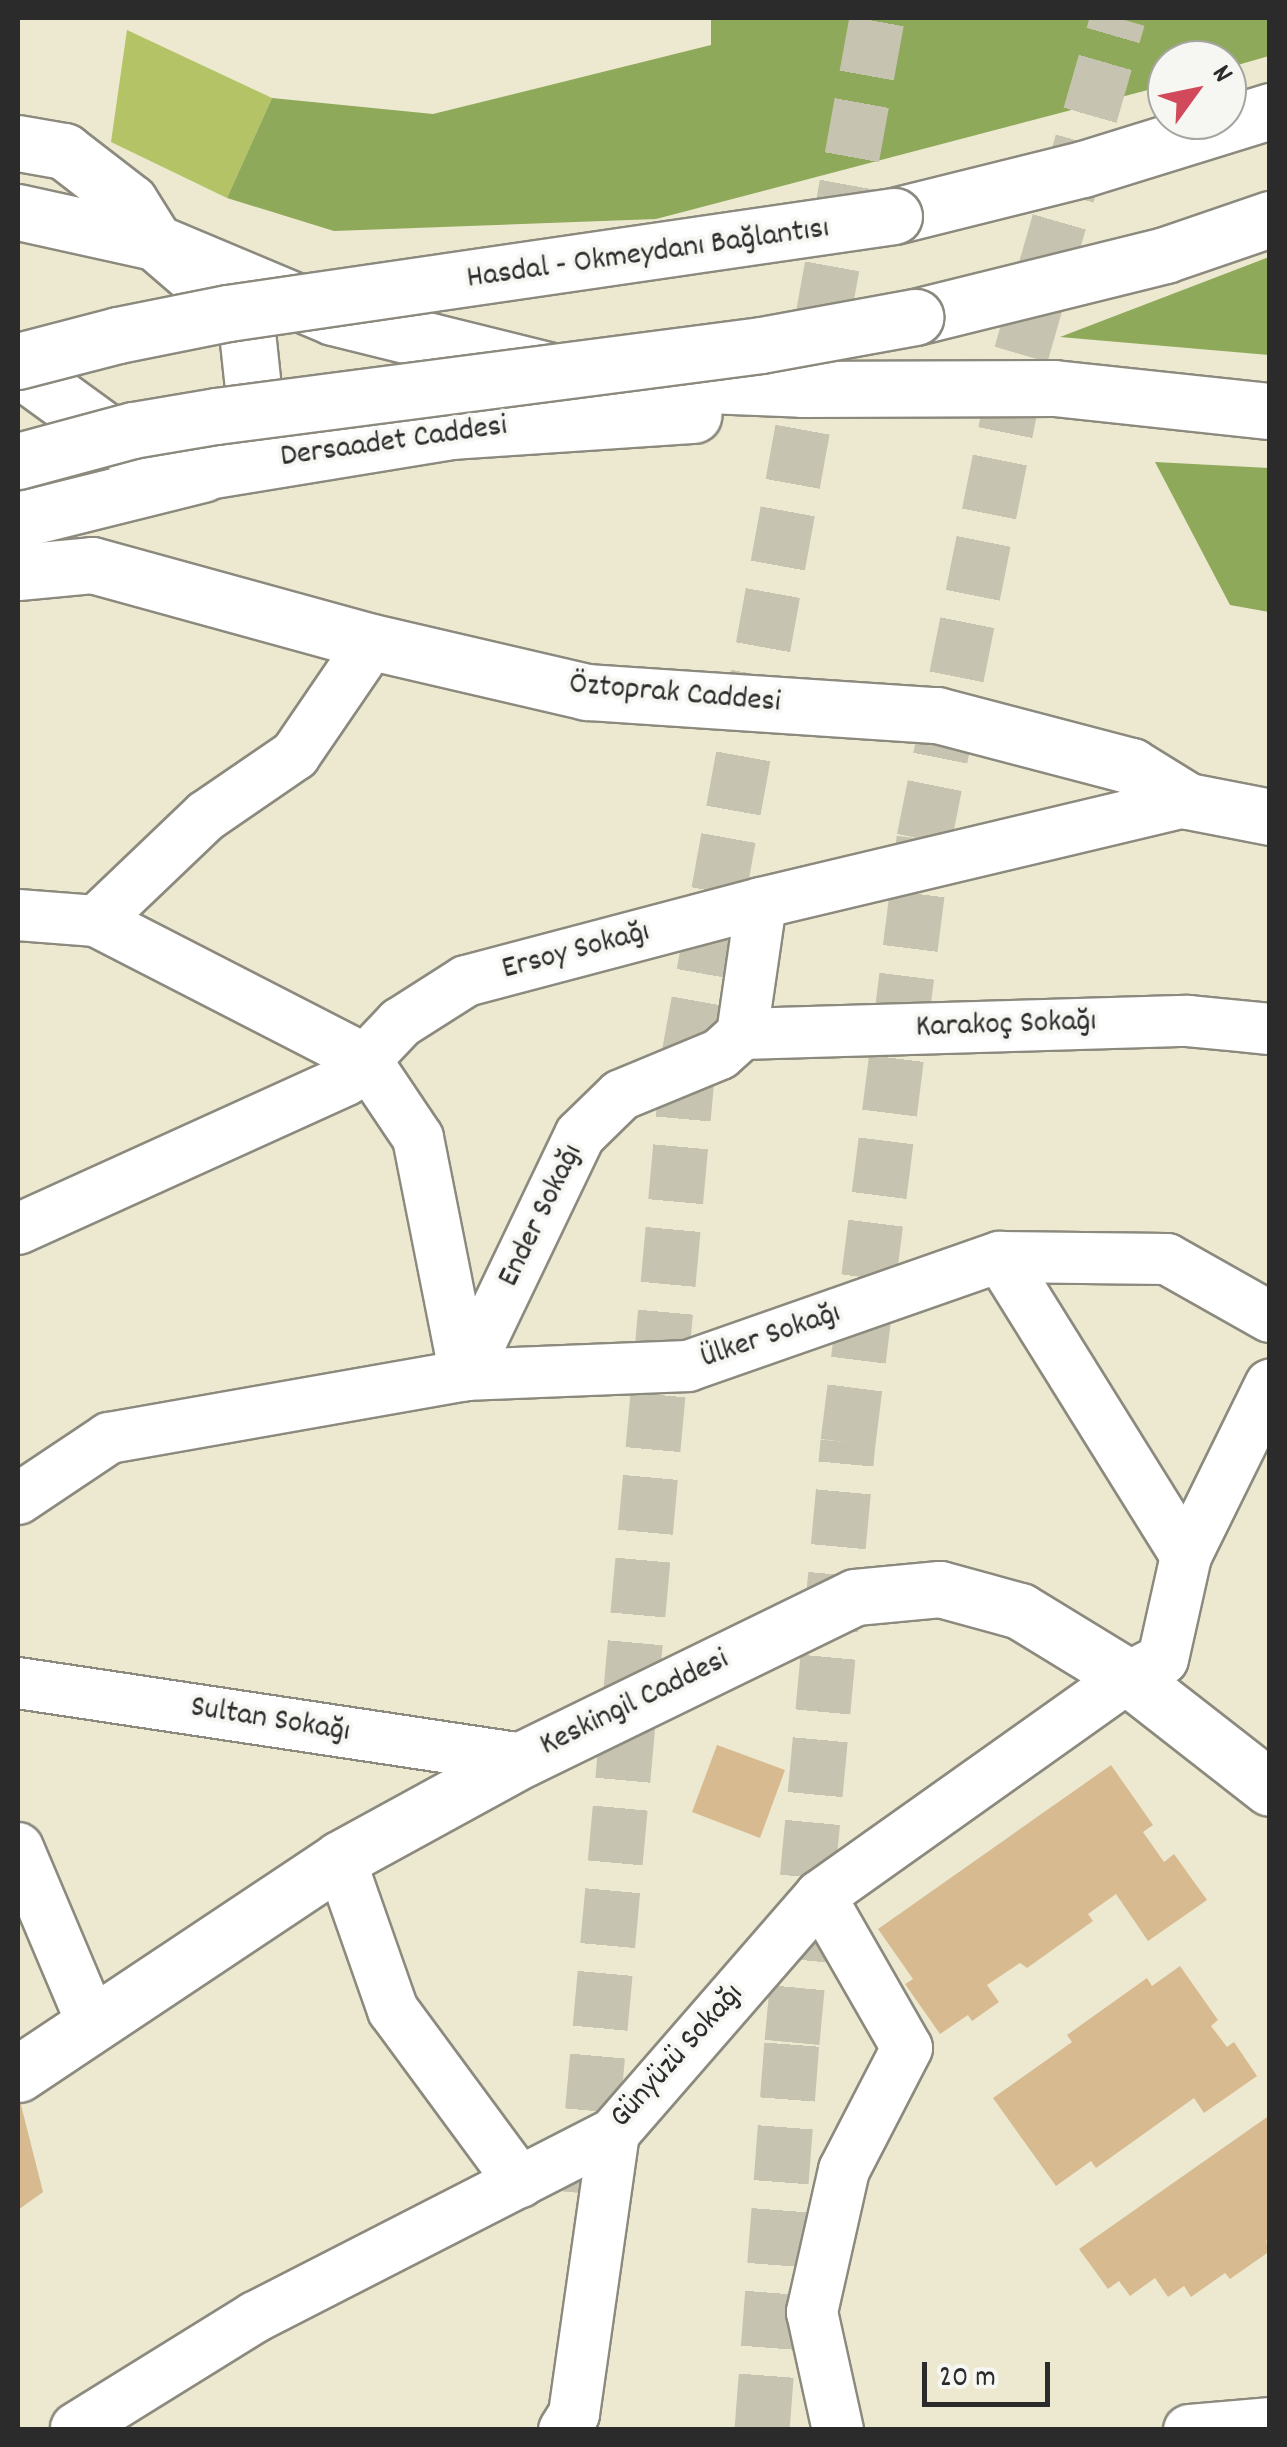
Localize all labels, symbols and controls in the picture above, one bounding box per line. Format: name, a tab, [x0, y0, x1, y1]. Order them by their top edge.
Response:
north arrow	[1147, 40, 1247, 140]
text: N	[1200, 58, 1241, 91]
street label: Hasdal - Okmeydanı Bağlantısı	[464, 211, 832, 299]
street label: Dersaadet Caddesi	[278, 408, 510, 478]
street label: Öztoprak Caddesi	[568, 667, 782, 723]
street label: Ersoy Sokağı	[498, 914, 654, 990]
street label: Karakoç Sokağı	[915, 1004, 1097, 1048]
street label: Ender Sokağı	[491, 1138, 593, 1294]
street label: Ülker Sokağı	[696, 1295, 846, 1379]
street label: Keskingil Caddesi	[534, 1642, 736, 1766]
street label: Sultan Sokağı	[188, 1689, 352, 1753]
street label: Günyüzü Sokağı	[603, 1977, 753, 2137]
scale bar	[927, 2342, 1054, 2404]
text: 20 m	[939, 2358, 996, 2401]

